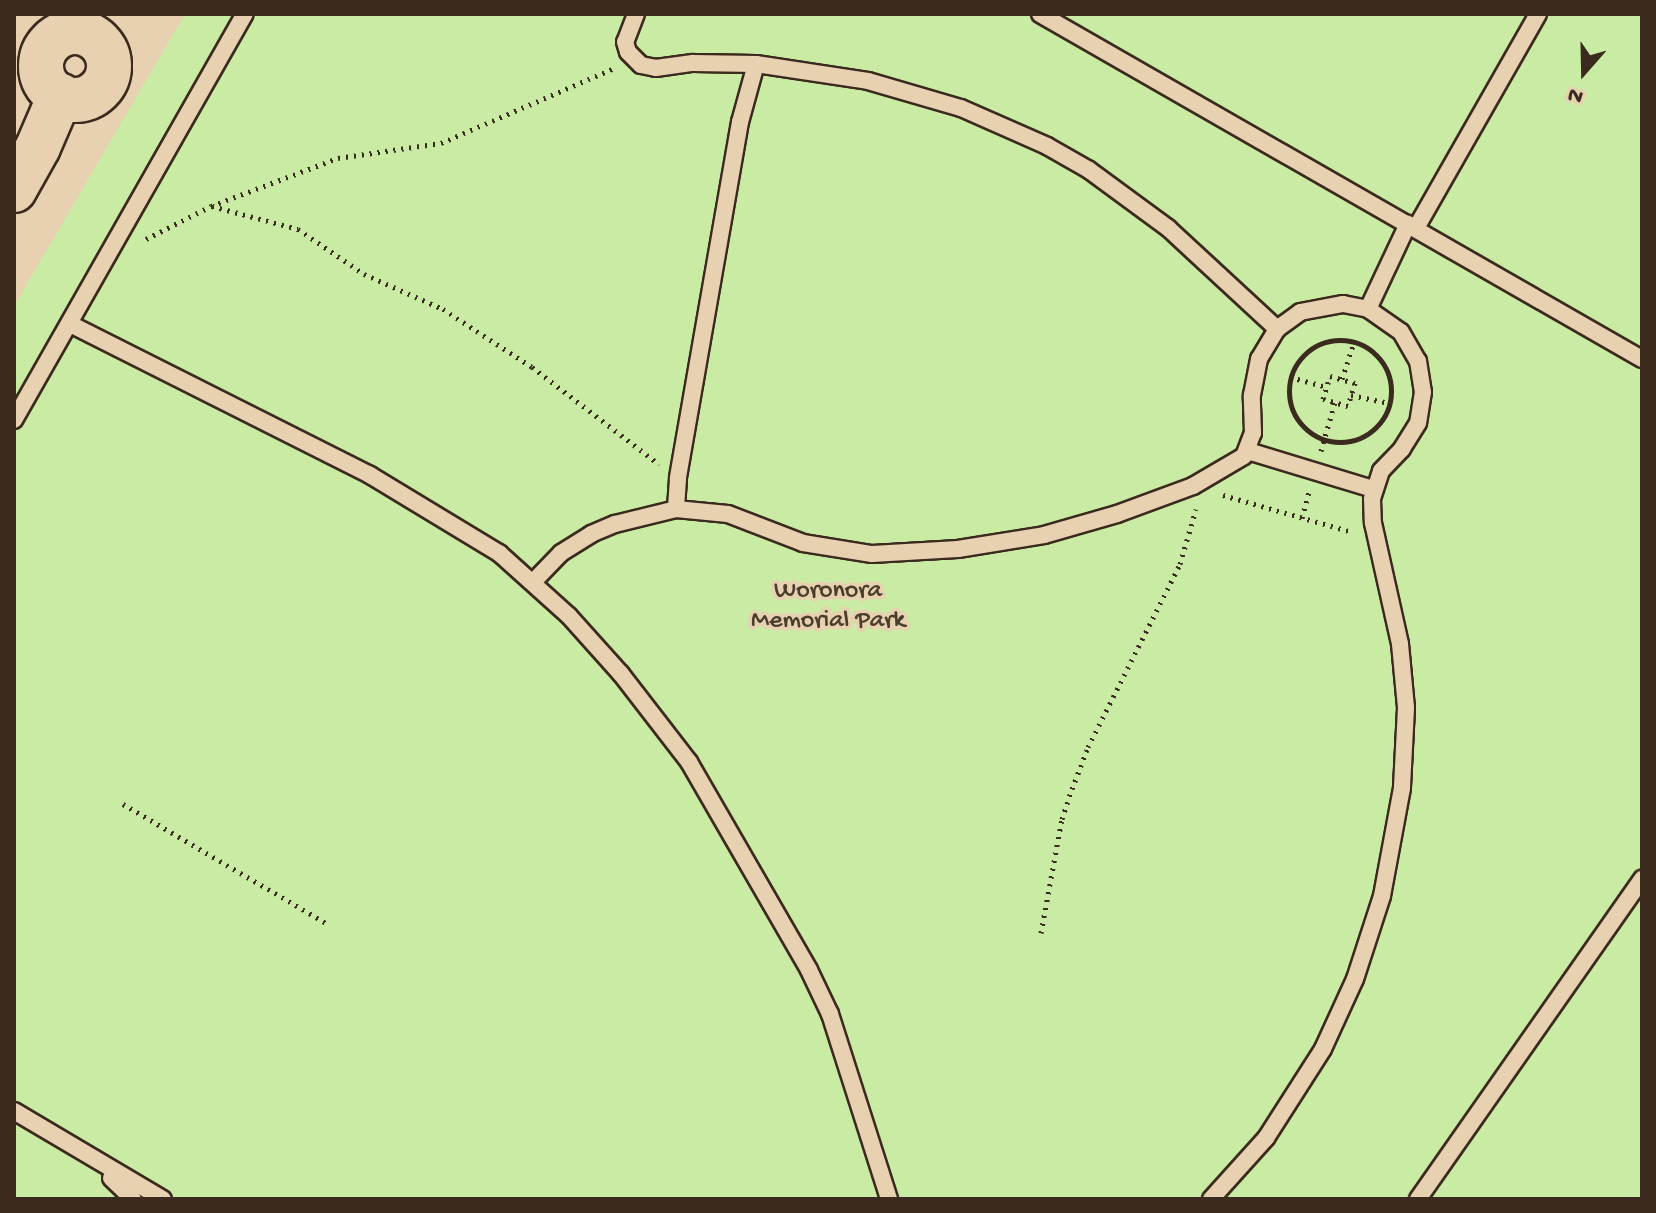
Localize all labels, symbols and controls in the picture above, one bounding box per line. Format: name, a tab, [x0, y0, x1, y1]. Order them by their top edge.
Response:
north arrow	[1544, 32, 1624, 112]
text: N	[1565, 80, 1587, 109]
park label: Woronora Memorial Park	[751, 576, 905, 638]

